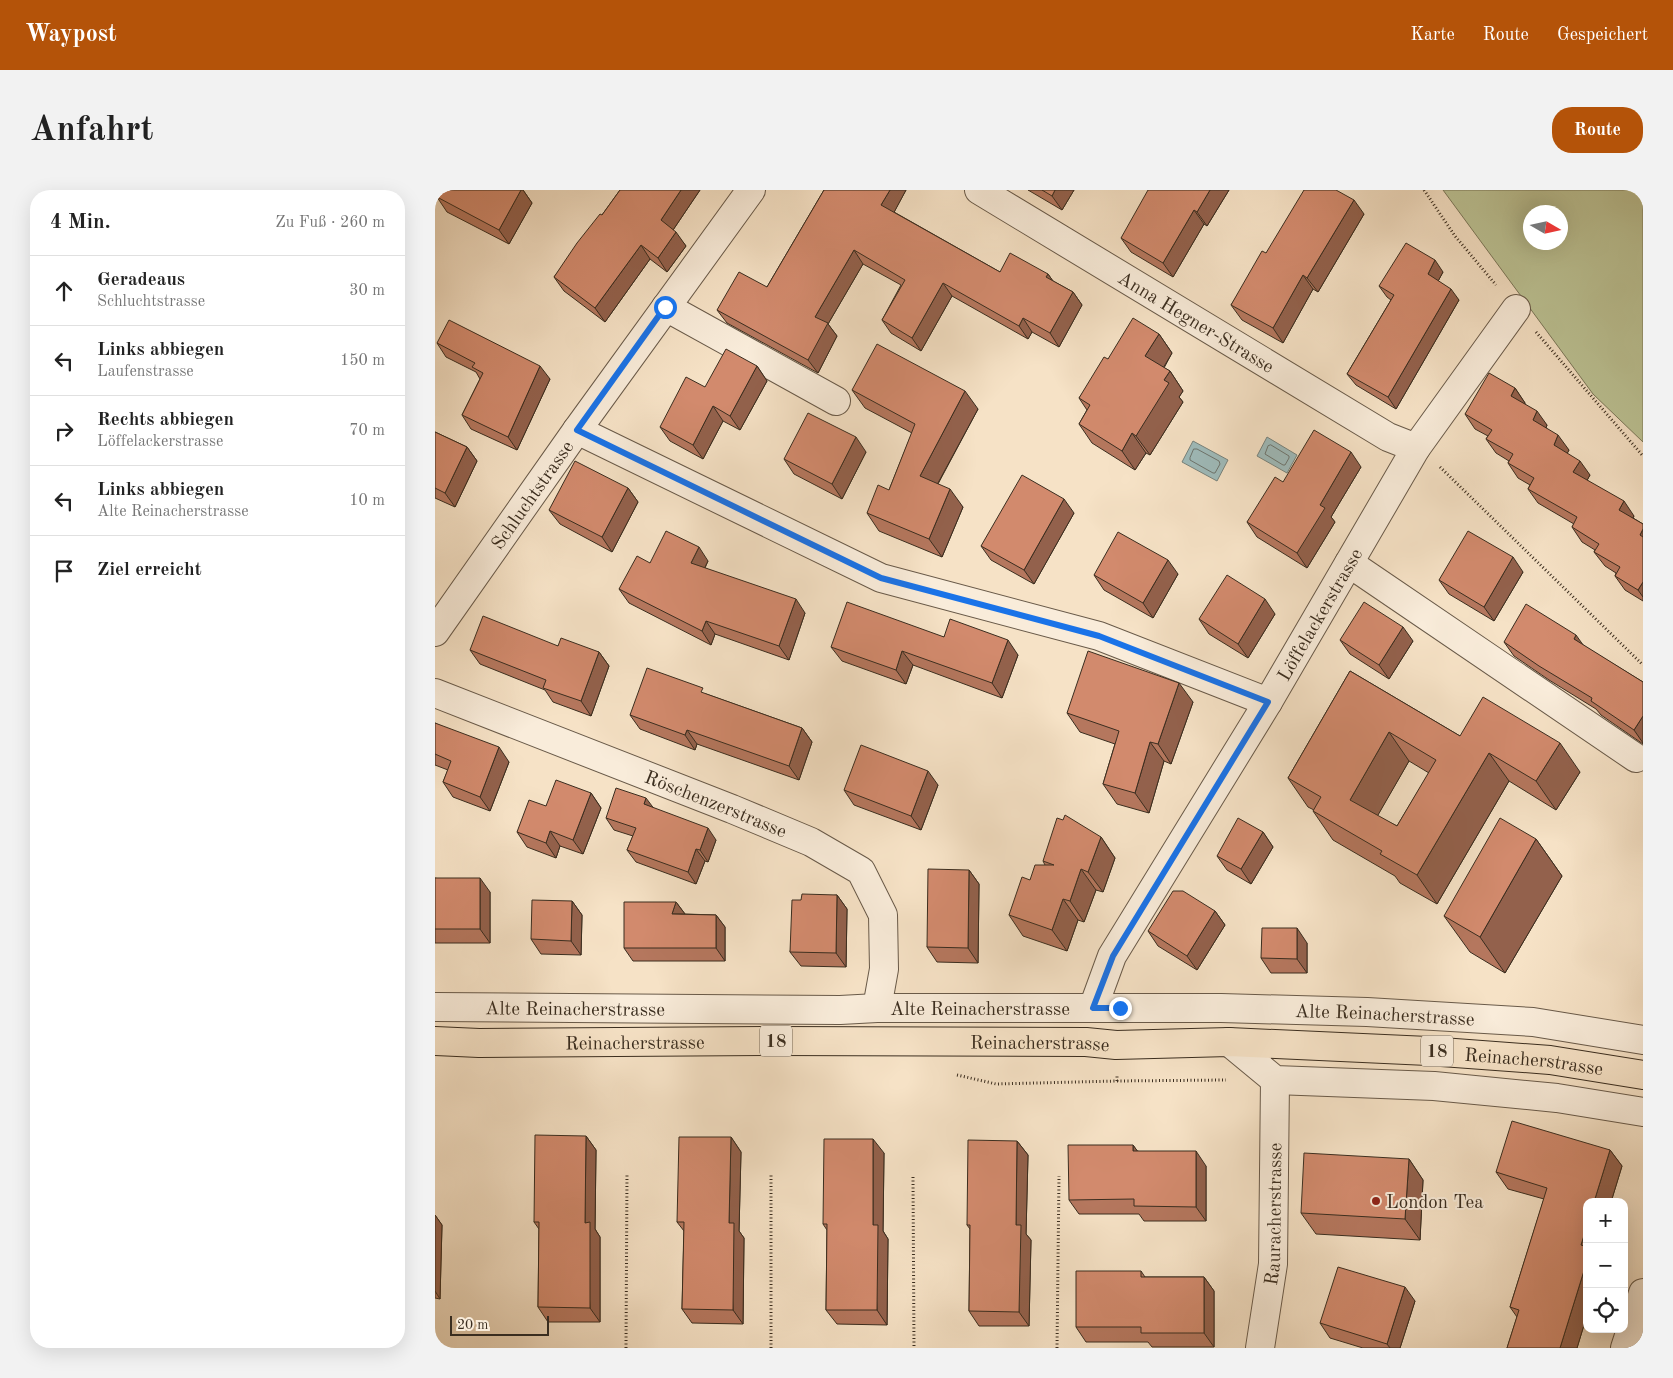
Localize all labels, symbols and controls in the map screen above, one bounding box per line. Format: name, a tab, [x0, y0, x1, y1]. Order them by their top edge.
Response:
text: Waypost	[25, 23, 117, 47]
text: Karte	[1410, 26, 1455, 44]
text: Route	[1483, 26, 1529, 44]
text: Gespeichert	[1557, 26, 1648, 44]
button: Route	[1552, 107, 1643, 153]
text: Anfahrt	[30, 113, 153, 148]
north arrow	[1523, 205, 1568, 250]
text: 4 Min.	[50, 212, 111, 233]
text: Zu Fuß · 260 m	[275, 215, 385, 231]
street label: Anna Hegner-Strasse	[1114, 269, 1276, 378]
text: Geradeaus	[97, 271, 185, 290]
icon: ahead	[50, 277, 78, 305]
text: 30 m	[349, 283, 385, 299]
text: Schluchtstrasse	[97, 294, 205, 310]
route start	[654, 296, 677, 319]
text: Links abbiegen	[97, 341, 224, 360]
icon: left	[50, 347, 78, 375]
text: 150 m	[340, 353, 385, 369]
text: Laufenstrasse	[97, 364, 194, 380]
text: Rechts abbiegen	[97, 411, 234, 430]
icon: right	[50, 417, 78, 445]
text: 70 m	[349, 423, 385, 439]
text: Löffelackerstrasse	[97, 434, 223, 450]
street label: Schluchtstrasse	[489, 438, 578, 554]
text: Links abbiegen	[97, 481, 224, 500]
icon: left	[50, 487, 78, 515]
text: 10 m	[349, 493, 385, 509]
text: Alte Reinacherstrasse	[97, 504, 249, 520]
street label: Löffelackerstrasse	[1275, 546, 1367, 685]
icon: arrive	[50, 557, 78, 585]
text: Ziel erreicht	[97, 561, 202, 580]
street label: Röschenzerstrasse	[642, 769, 789, 843]
route end	[1109, 997, 1132, 1020]
street label: Alte Reinacherstrasse	[485, 1000, 665, 1021]
street label: Alte Reinacherstrasse	[890, 1001, 1070, 1020]
street label: Alte Reinacherstrasse	[1295, 1003, 1475, 1030]
road number: 18	[760, 1026, 792, 1056]
street label: Reinacherstrasse	[565, 1034, 705, 1054]
street label: Reinacherstrasse	[970, 1035, 1110, 1056]
road number: 18	[1421, 1036, 1453, 1066]
street label: Reinacherstrasse	[1464, 1047, 1604, 1080]
street label: Rauracherstrasse	[1263, 1142, 1286, 1287]
place label: London Tea	[1386, 1194, 1484, 1213]
marker: London Tea	[1370, 1195, 1382, 1207]
map controls	[1583, 1198, 1628, 1333]
button: +	[1583, 1198, 1628, 1243]
button: −	[1583, 1243, 1628, 1288]
button: locate	[1583, 1288, 1628, 1333]
scale bar	[450, 1313, 549, 1336]
text: 20 m	[457, 1318, 488, 1332]

